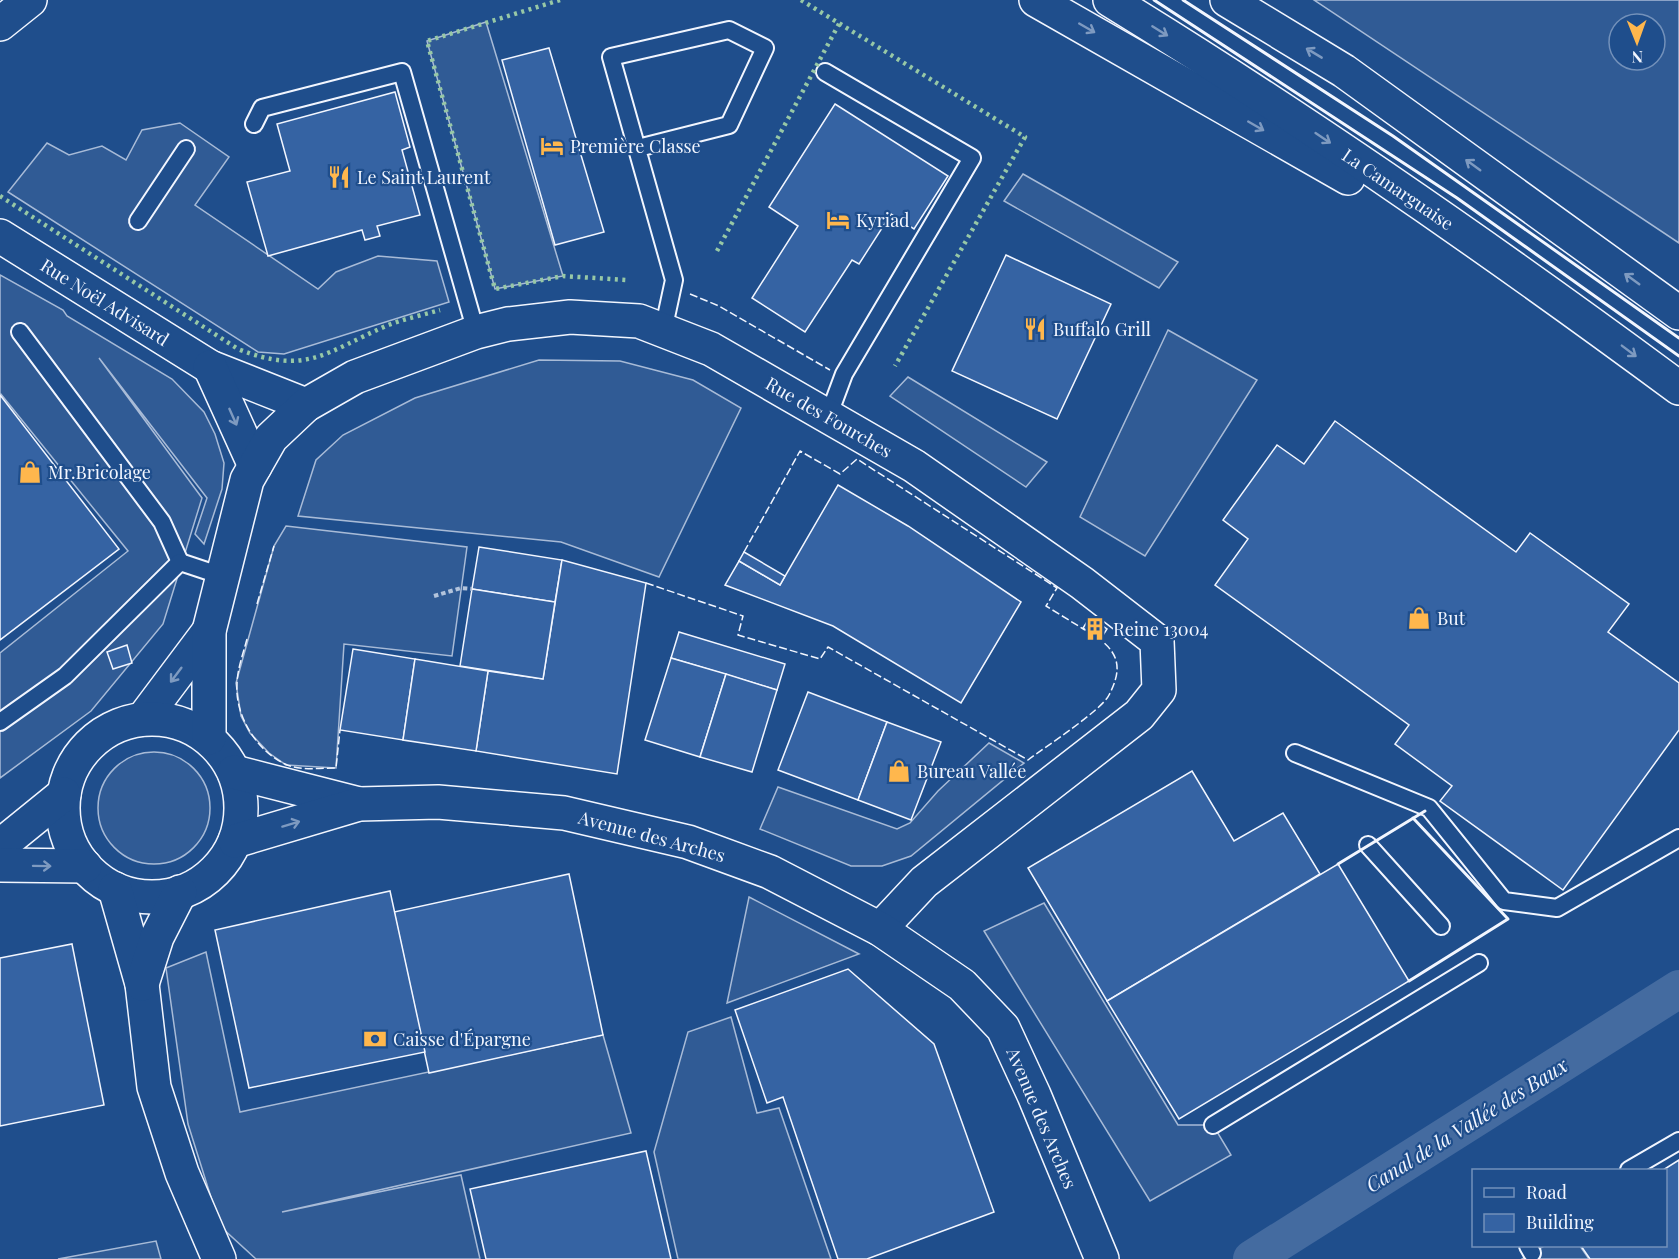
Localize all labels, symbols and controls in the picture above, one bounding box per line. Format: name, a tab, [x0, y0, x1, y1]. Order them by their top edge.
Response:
north arrow	[1607, 12, 1667, 72]
one-way arrow	[1078, 23, 1095, 35]
one-way arrow	[1151, 25, 1168, 37]
one-way arrow	[1306, 46, 1323, 58]
text: N	[1631, 47, 1643, 68]
one-way arrow	[1247, 120, 1264, 132]
one-way arrow	[1314, 132, 1331, 144]
hotel icon: Première Classe	[539, 133, 565, 159]
place label: Première Classe	[570, 134, 701, 158]
street label: La Camarguaise	[1338, 143, 1458, 235]
one-way arrow	[1466, 159, 1482, 171]
restaurant icon: Le Saint Laurent	[326, 164, 352, 190]
place label: Le Saint Laurent	[357, 165, 491, 189]
hotel icon: Kyriad	[825, 207, 851, 233]
place label: Kyriad	[856, 208, 910, 232]
street label: Rue Noël Advisard	[36, 253, 174, 351]
one-way arrow	[1624, 273, 1640, 285]
restaurant icon: Buffalo Grill	[1022, 316, 1048, 342]
place label: Buffalo Grill	[1053, 317, 1151, 341]
one-way arrow	[1620, 345, 1636, 357]
street label: Rue des Fourches	[761, 371, 897, 463]
one-way arrow	[227, 407, 239, 425]
shop icon: Mr.Bricolage	[17, 459, 43, 485]
place label: Mr.Bricolage	[48, 460, 151, 484]
shop icon: But	[1406, 605, 1432, 631]
place label: But	[1437, 606, 1466, 630]
building icon: Reine 13004	[1082, 616, 1108, 642]
place label: Reine 13004	[1113, 617, 1208, 641]
one-way arrow	[170, 667, 182, 683]
shop icon: Bureau Vallée	[886, 758, 912, 784]
place label: Bureau Vallée	[917, 759, 1026, 783]
street label: Avenue des Arches	[575, 805, 728, 867]
one-way arrow	[281, 818, 300, 829]
one-way arrow	[32, 860, 52, 872]
bank icon: Caisse d'Épargne	[362, 1026, 388, 1052]
place label: Caisse d'Épargne	[393, 1027, 531, 1051]
street label: Avenue des Arches	[1001, 1043, 1083, 1192]
water label: Canal de la Vallée des Baux	[1360, 1050, 1573, 1197]
legend	[1472, 1169, 1667, 1247]
text: Road	[1526, 1180, 1567, 1204]
text: Building	[1526, 1210, 1594, 1234]

